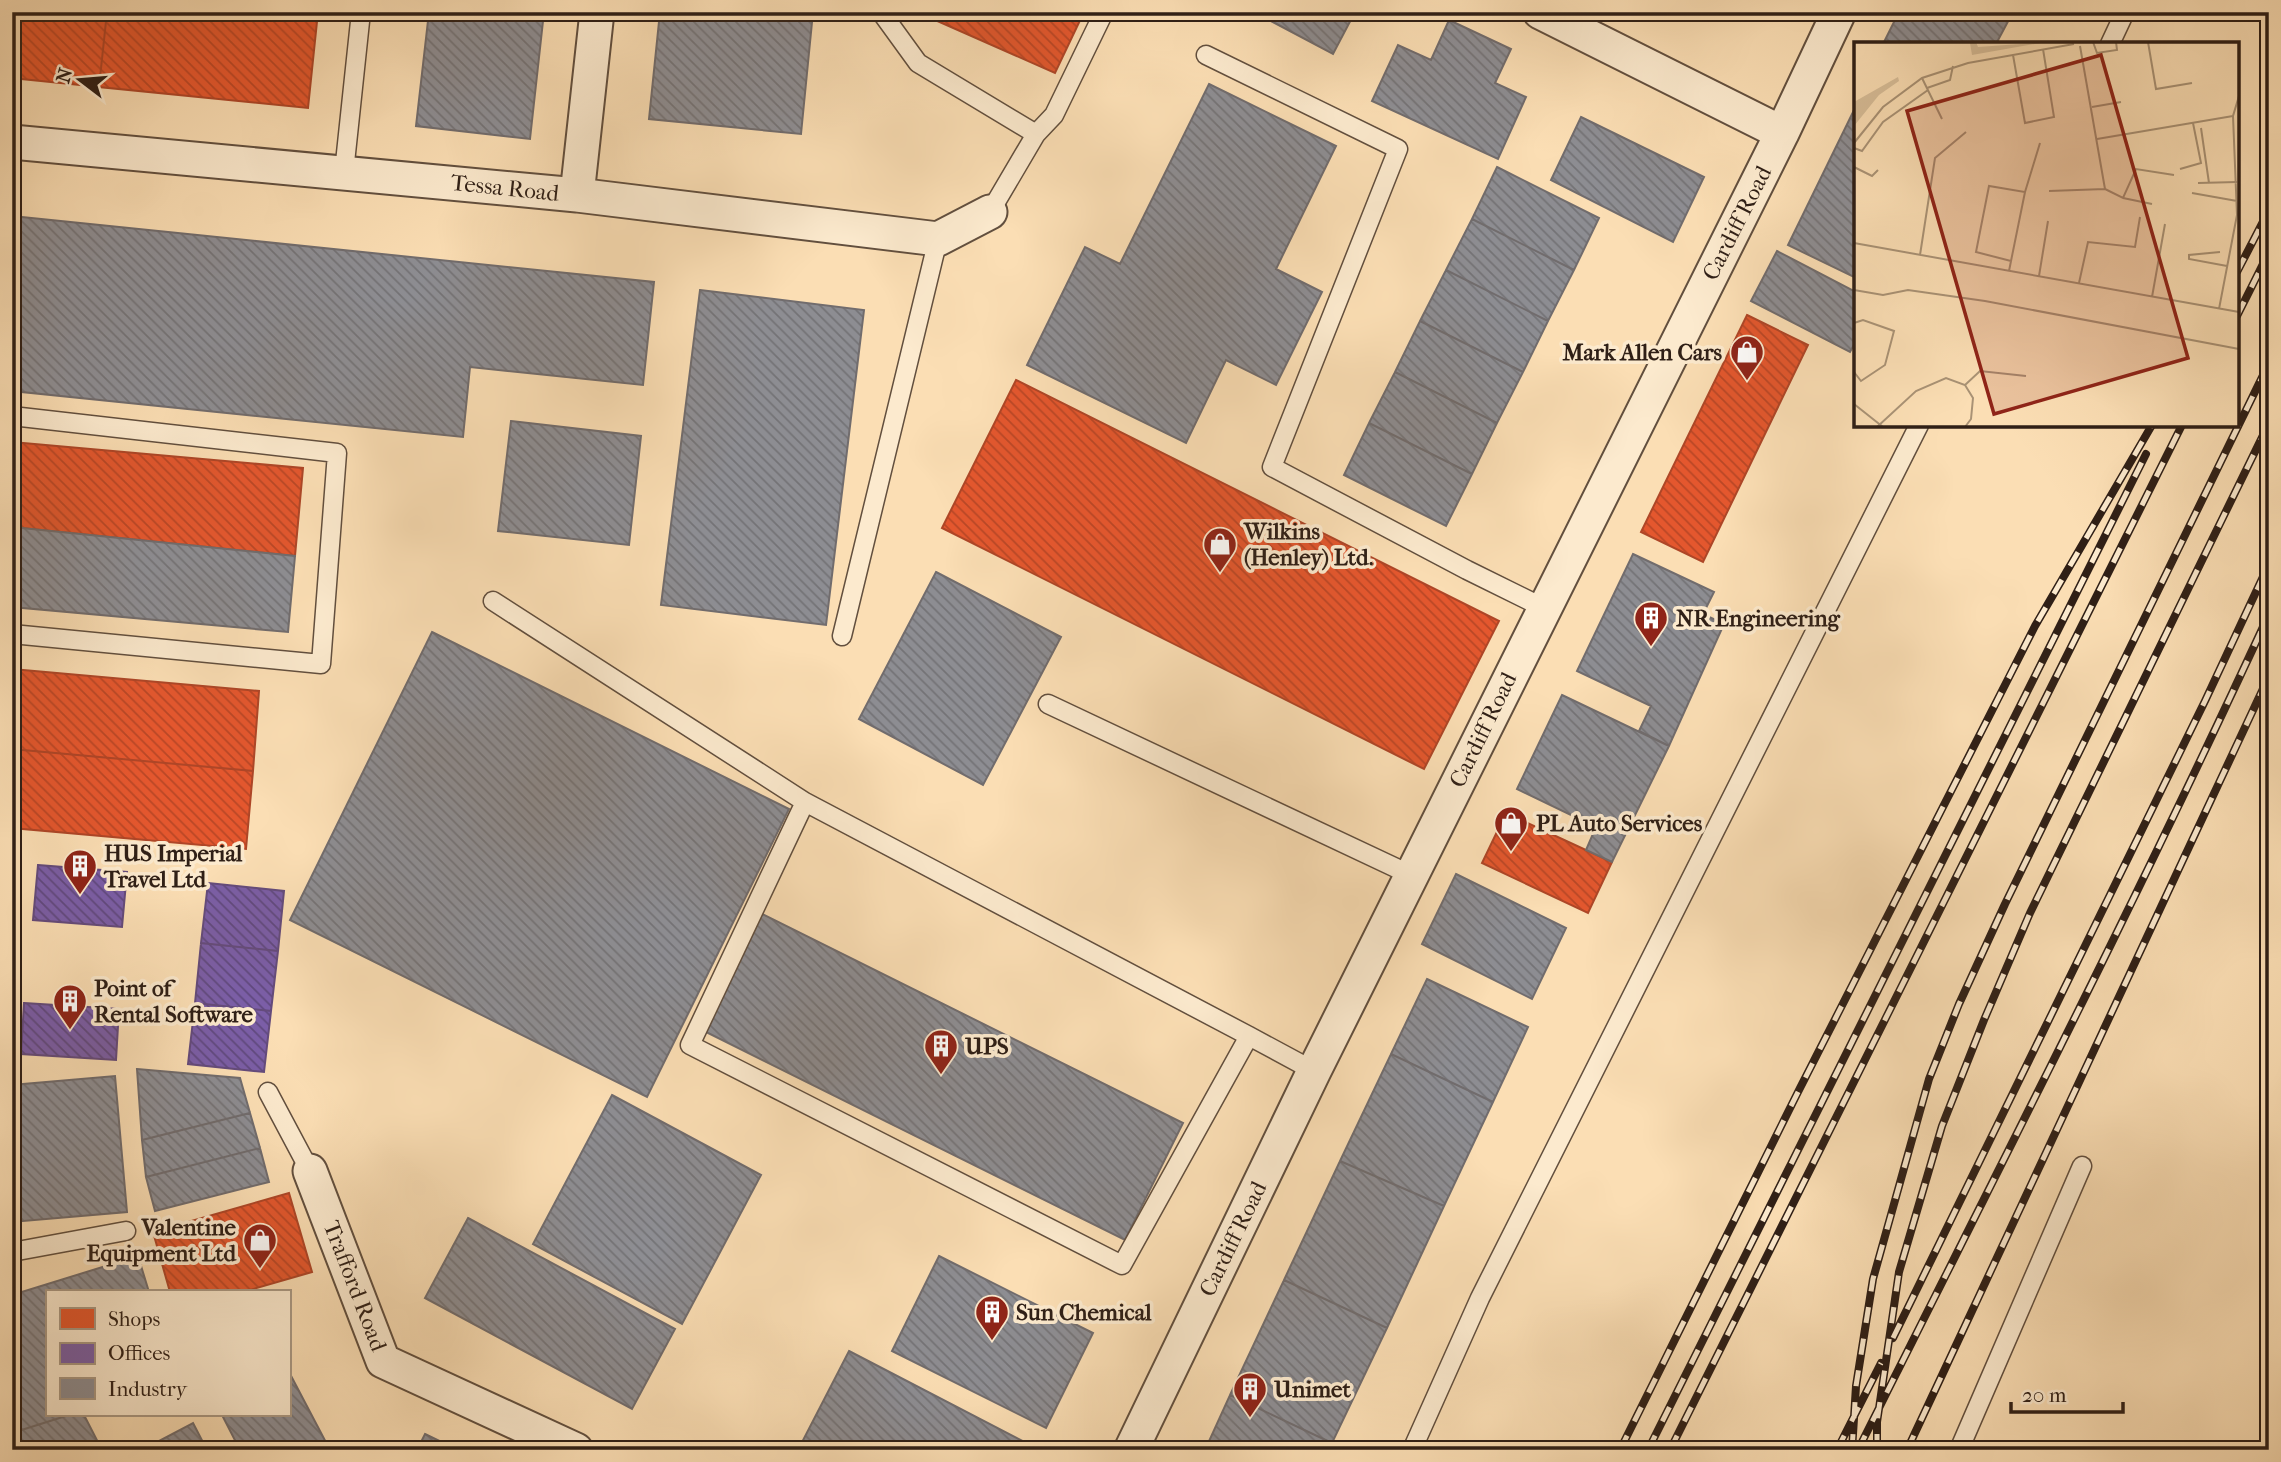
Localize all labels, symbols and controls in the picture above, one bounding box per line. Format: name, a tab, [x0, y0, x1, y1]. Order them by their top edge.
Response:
inset map	[1854, 42, 2239, 427]
north arrow	[46, 46, 116, 116]
text: N	[52, 65, 77, 86]
street label: Cardiff Road	[1697, 161, 1778, 285]
street label: Tessa Road	[450, 169, 561, 207]
shop icon: Mark Allen Cars	[1728, 333, 1766, 382]
place label: Mark Allen Cars	[1562, 339, 1723, 366]
place label: Wilkins (Henley) Ltd.	[1243, 518, 1373, 571]
shop icon: Wilkins (Henley) Ltd.	[1201, 525, 1239, 574]
building icon: NR Engineering	[1632, 599, 1670, 648]
place label: NR Engineering	[1676, 605, 1841, 632]
street label: Cardiff Road	[1444, 668, 1523, 792]
shop icon: PL Auto Services	[1492, 804, 1530, 853]
place label: PL Auto Services	[1536, 810, 1703, 837]
place label: HUS Imperial Travel Ltd	[103, 840, 243, 893]
building icon: HUS Imperial Travel Ltd	[61, 847, 99, 896]
place label: Point of Rental Software	[94, 975, 253, 1028]
building icon: Point of Rental Software	[51, 982, 89, 1031]
building icon: UPS	[922, 1027, 960, 1076]
place label: UPS	[964, 1033, 1009, 1060]
street label: Cardiff Road	[1194, 1177, 1273, 1301]
place label: Valentine Equipment Ltd	[87, 1214, 237, 1267]
street label: Trafford Road	[318, 1217, 392, 1355]
shop icon: Valentine Equipment Ltd	[241, 1221, 279, 1270]
legend	[46, 1290, 290, 1416]
building icon: Sun Chemical	[973, 1293, 1011, 1342]
place label: Sun Chemical	[1016, 1299, 1152, 1326]
text: Shops	[108, 1307, 161, 1331]
text: Offices	[108, 1341, 171, 1365]
building icon: Unimet	[1231, 1370, 1269, 1419]
scale bar	[2011, 1371, 2124, 1415]
place label: Unimet	[1273, 1376, 1351, 1403]
text: Industry	[108, 1377, 188, 1401]
text: 20 m	[2022, 1383, 2067, 1407]

